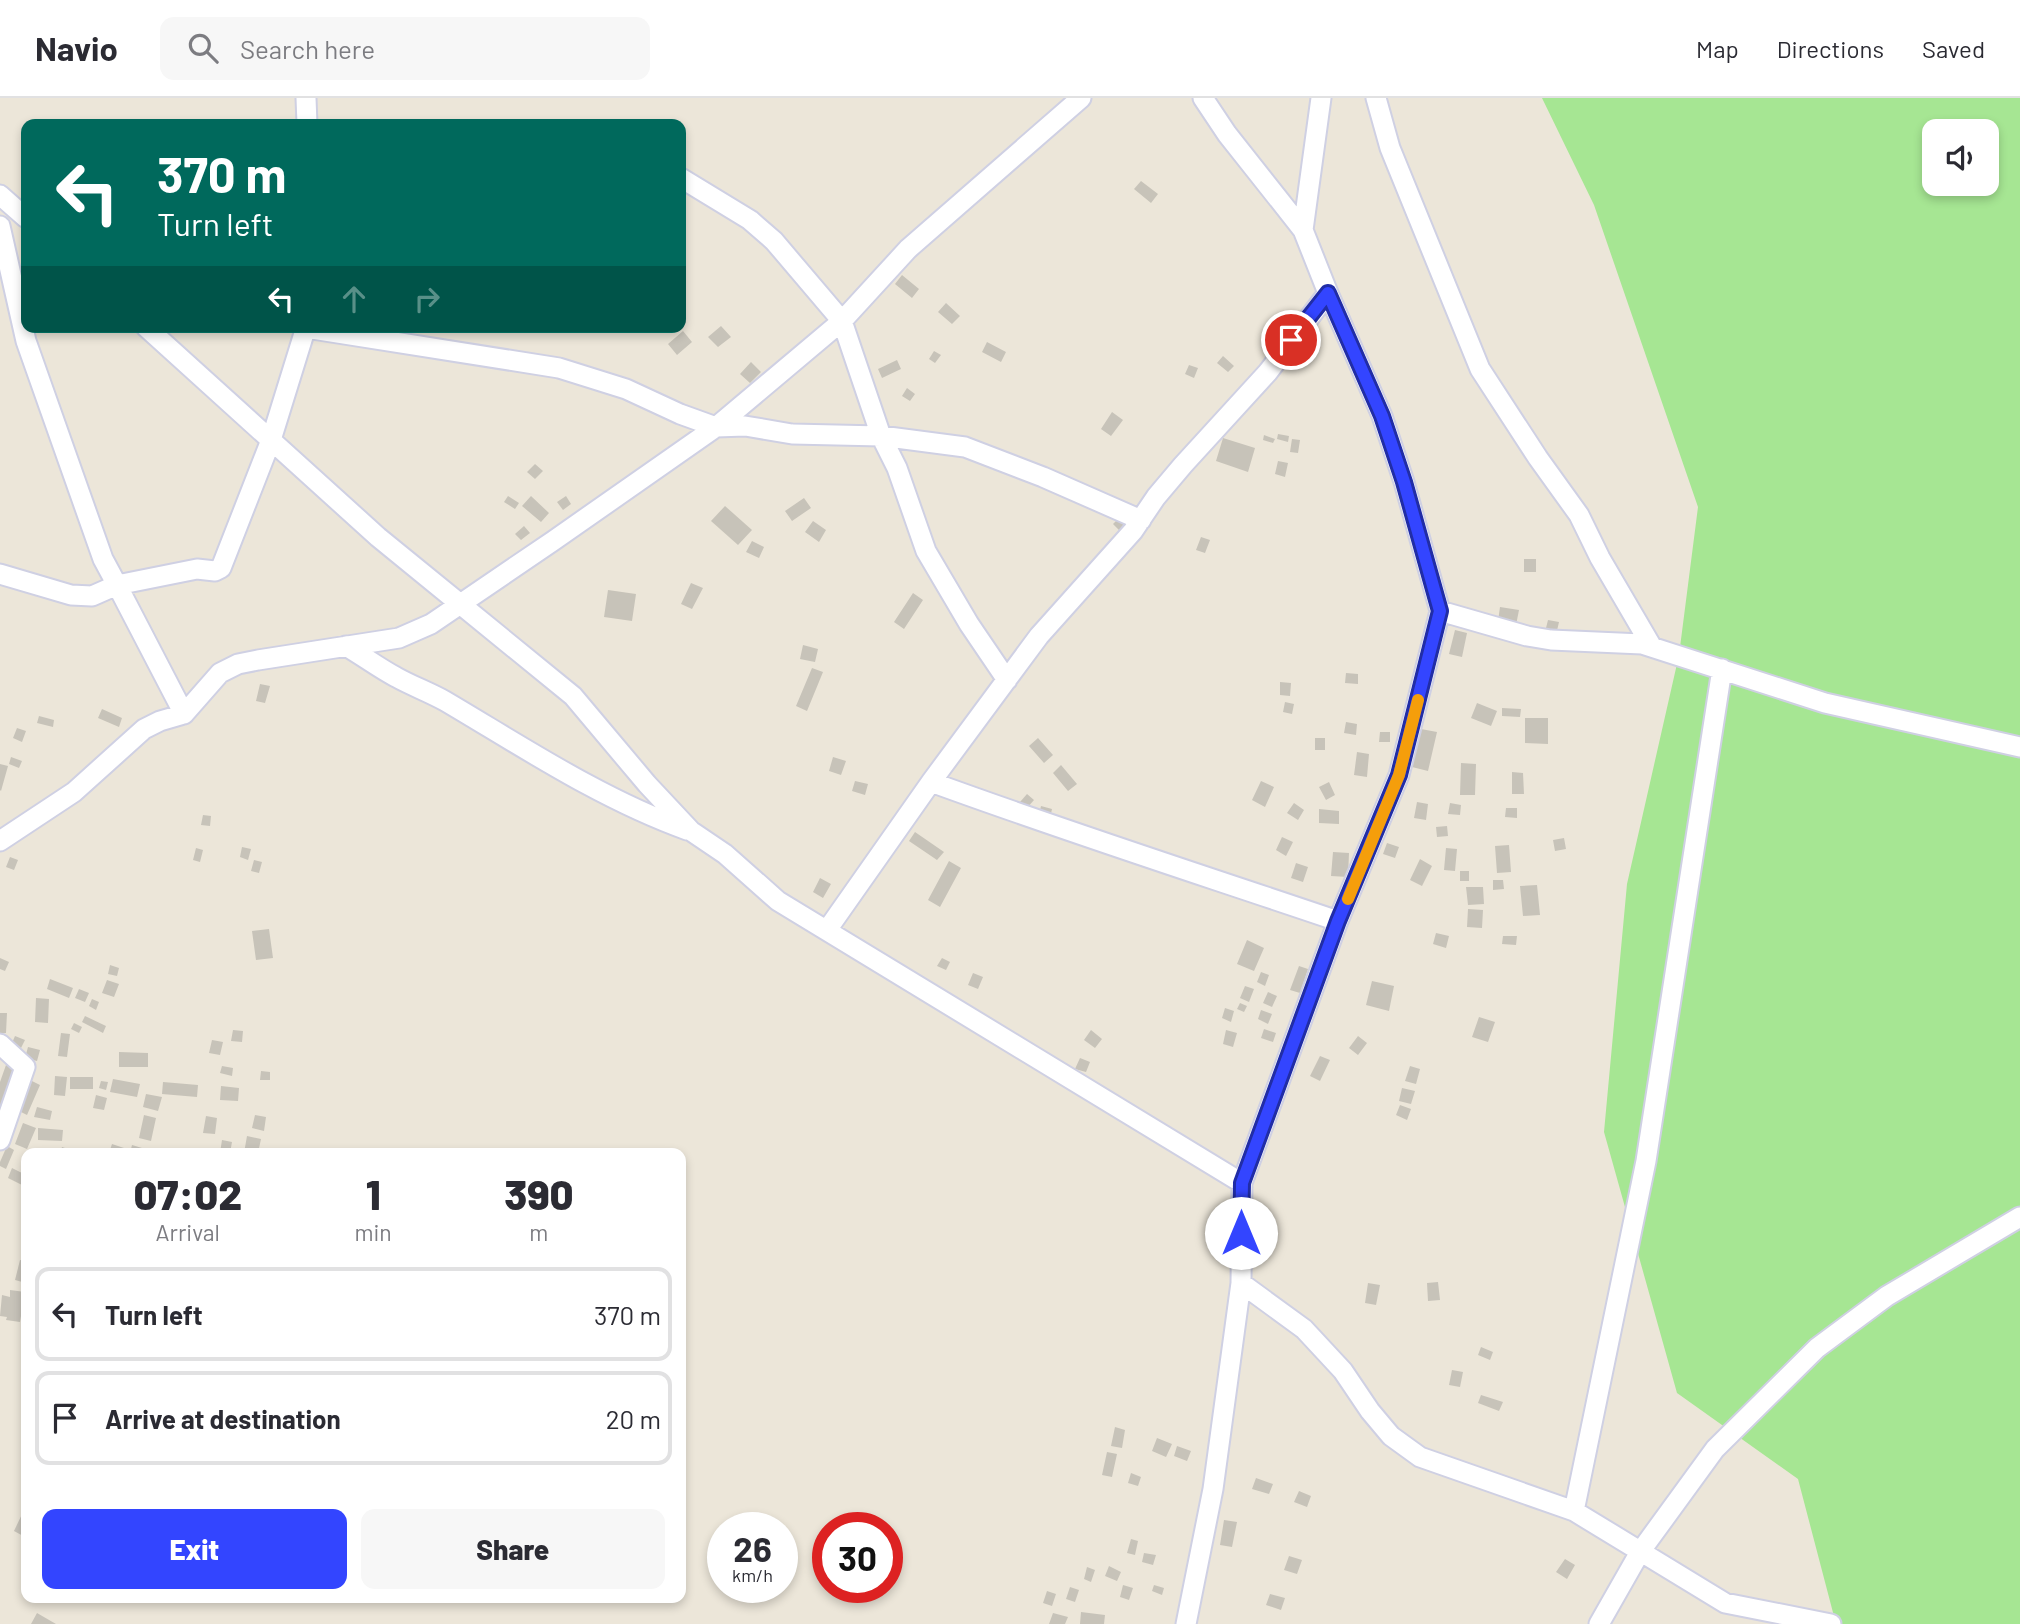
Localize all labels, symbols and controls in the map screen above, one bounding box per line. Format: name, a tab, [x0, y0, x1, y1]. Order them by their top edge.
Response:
search box	[160, 17, 650, 80]
text: Navio	[35, 28, 118, 68]
icon: search	[184, 29, 222, 67]
text: Search here	[240, 33, 375, 64]
text: Map	[1696, 34, 1739, 63]
text: Directions	[1777, 34, 1884, 63]
text: Saved	[1922, 34, 1985, 63]
map controls	[1922, 119, 1999, 196]
button: sound	[1922, 119, 1999, 196]
text: 370 m	[157, 144, 286, 203]
icon: left	[42, 147, 133, 238]
text: Turn left	[157, 204, 274, 242]
icon: left	[262, 280, 300, 318]
icon: ahead	[335, 280, 373, 318]
icon: right	[408, 280, 446, 318]
pin	[1261, 310, 1321, 370]
icon: arrive	[1272, 321, 1310, 359]
text: 07:02	[133, 1168, 242, 1218]
text: 1	[366, 1168, 381, 1218]
text: 390	[504, 1168, 574, 1218]
position arrow	[1204, 1196, 1278, 1270]
text: Arrival	[156, 1218, 220, 1246]
text: min	[354, 1218, 392, 1246]
text: m	[529, 1218, 548, 1246]
icon: left	[46, 1295, 84, 1333]
text: Turn left	[105, 1299, 203, 1330]
text: 370 m	[594, 1299, 661, 1330]
icon: arrive	[46, 1399, 84, 1437]
text: Arrive at destination	[105, 1403, 341, 1434]
text: 20 m	[606, 1403, 661, 1434]
button: Exit	[42, 1509, 347, 1589]
button: Share	[361, 1509, 665, 1589]
speed limit sign: 30	[812, 1512, 903, 1603]
text: 26	[733, 1527, 772, 1569]
text: km/h	[732, 1564, 773, 1586]

